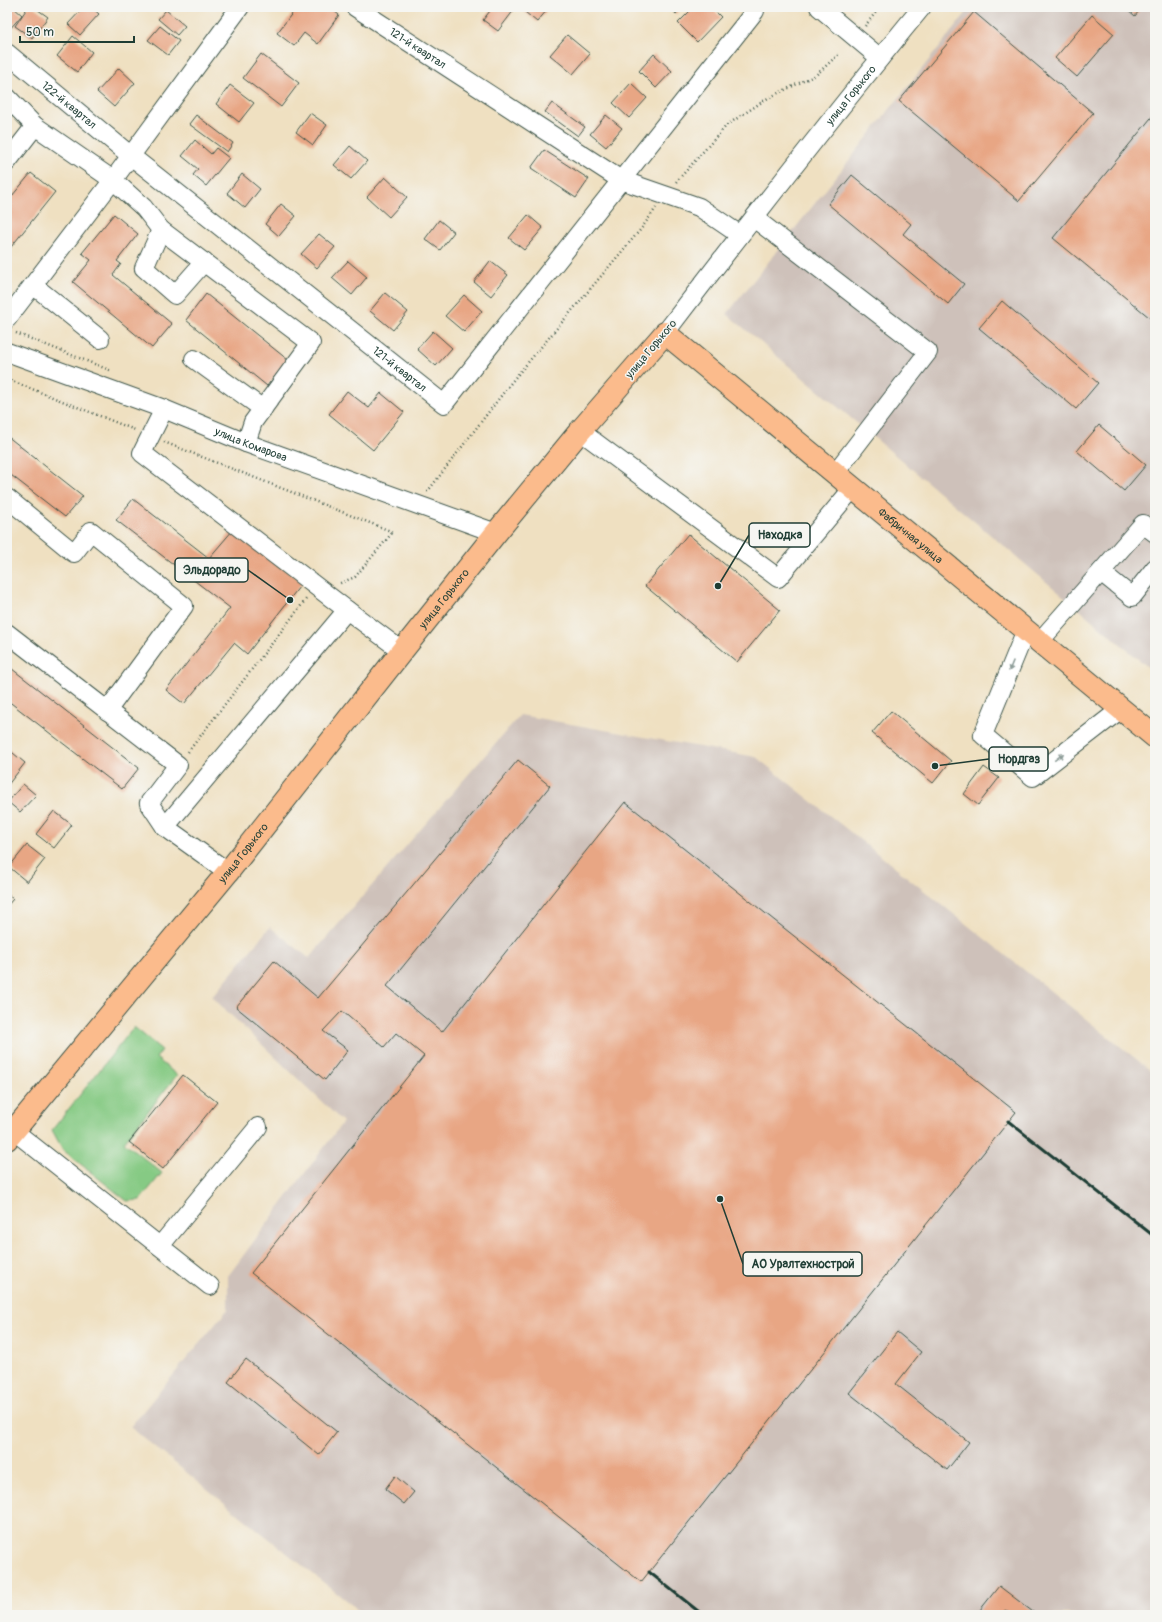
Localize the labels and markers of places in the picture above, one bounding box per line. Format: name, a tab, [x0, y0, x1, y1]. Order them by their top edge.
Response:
callout: Находка	[749, 523, 810, 547]
callout: Эльдорадо	[175, 558, 248, 582]
callout: Нордгаз	[989, 747, 1048, 771]
callout: АО Уралтехнострой	[743, 1252, 862, 1276]

